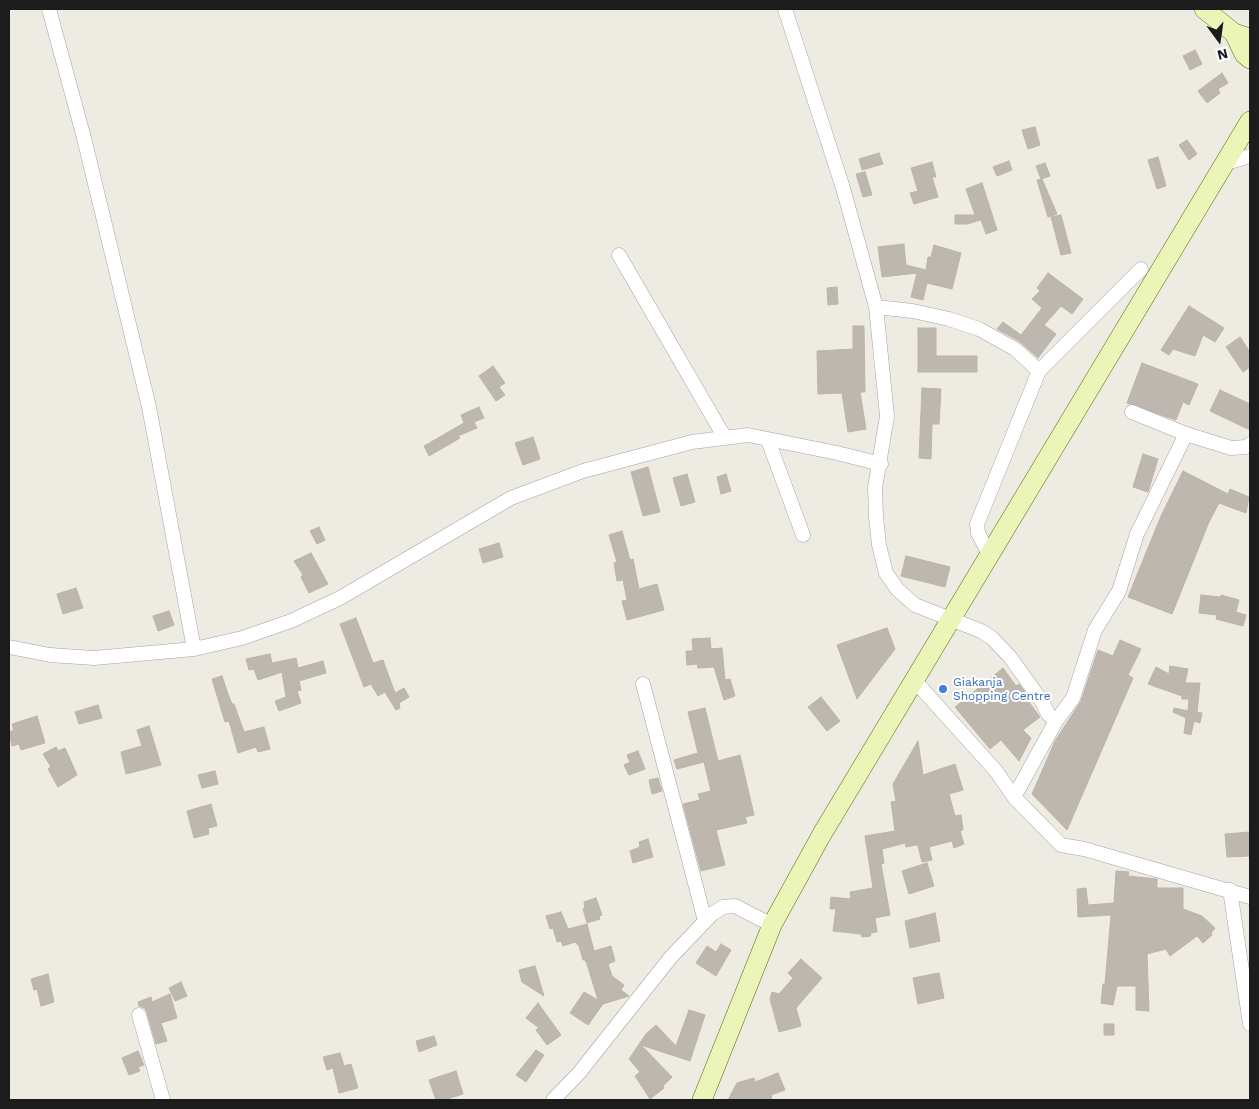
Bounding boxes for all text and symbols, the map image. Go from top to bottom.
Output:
north arrow [1194,15,1244,65]
text: N [1216,46,1230,64]
place label: Giakanja Shopping Centre [953,675,1051,703]
marker: Giakanja Shopping Centre [937,683,949,695]

